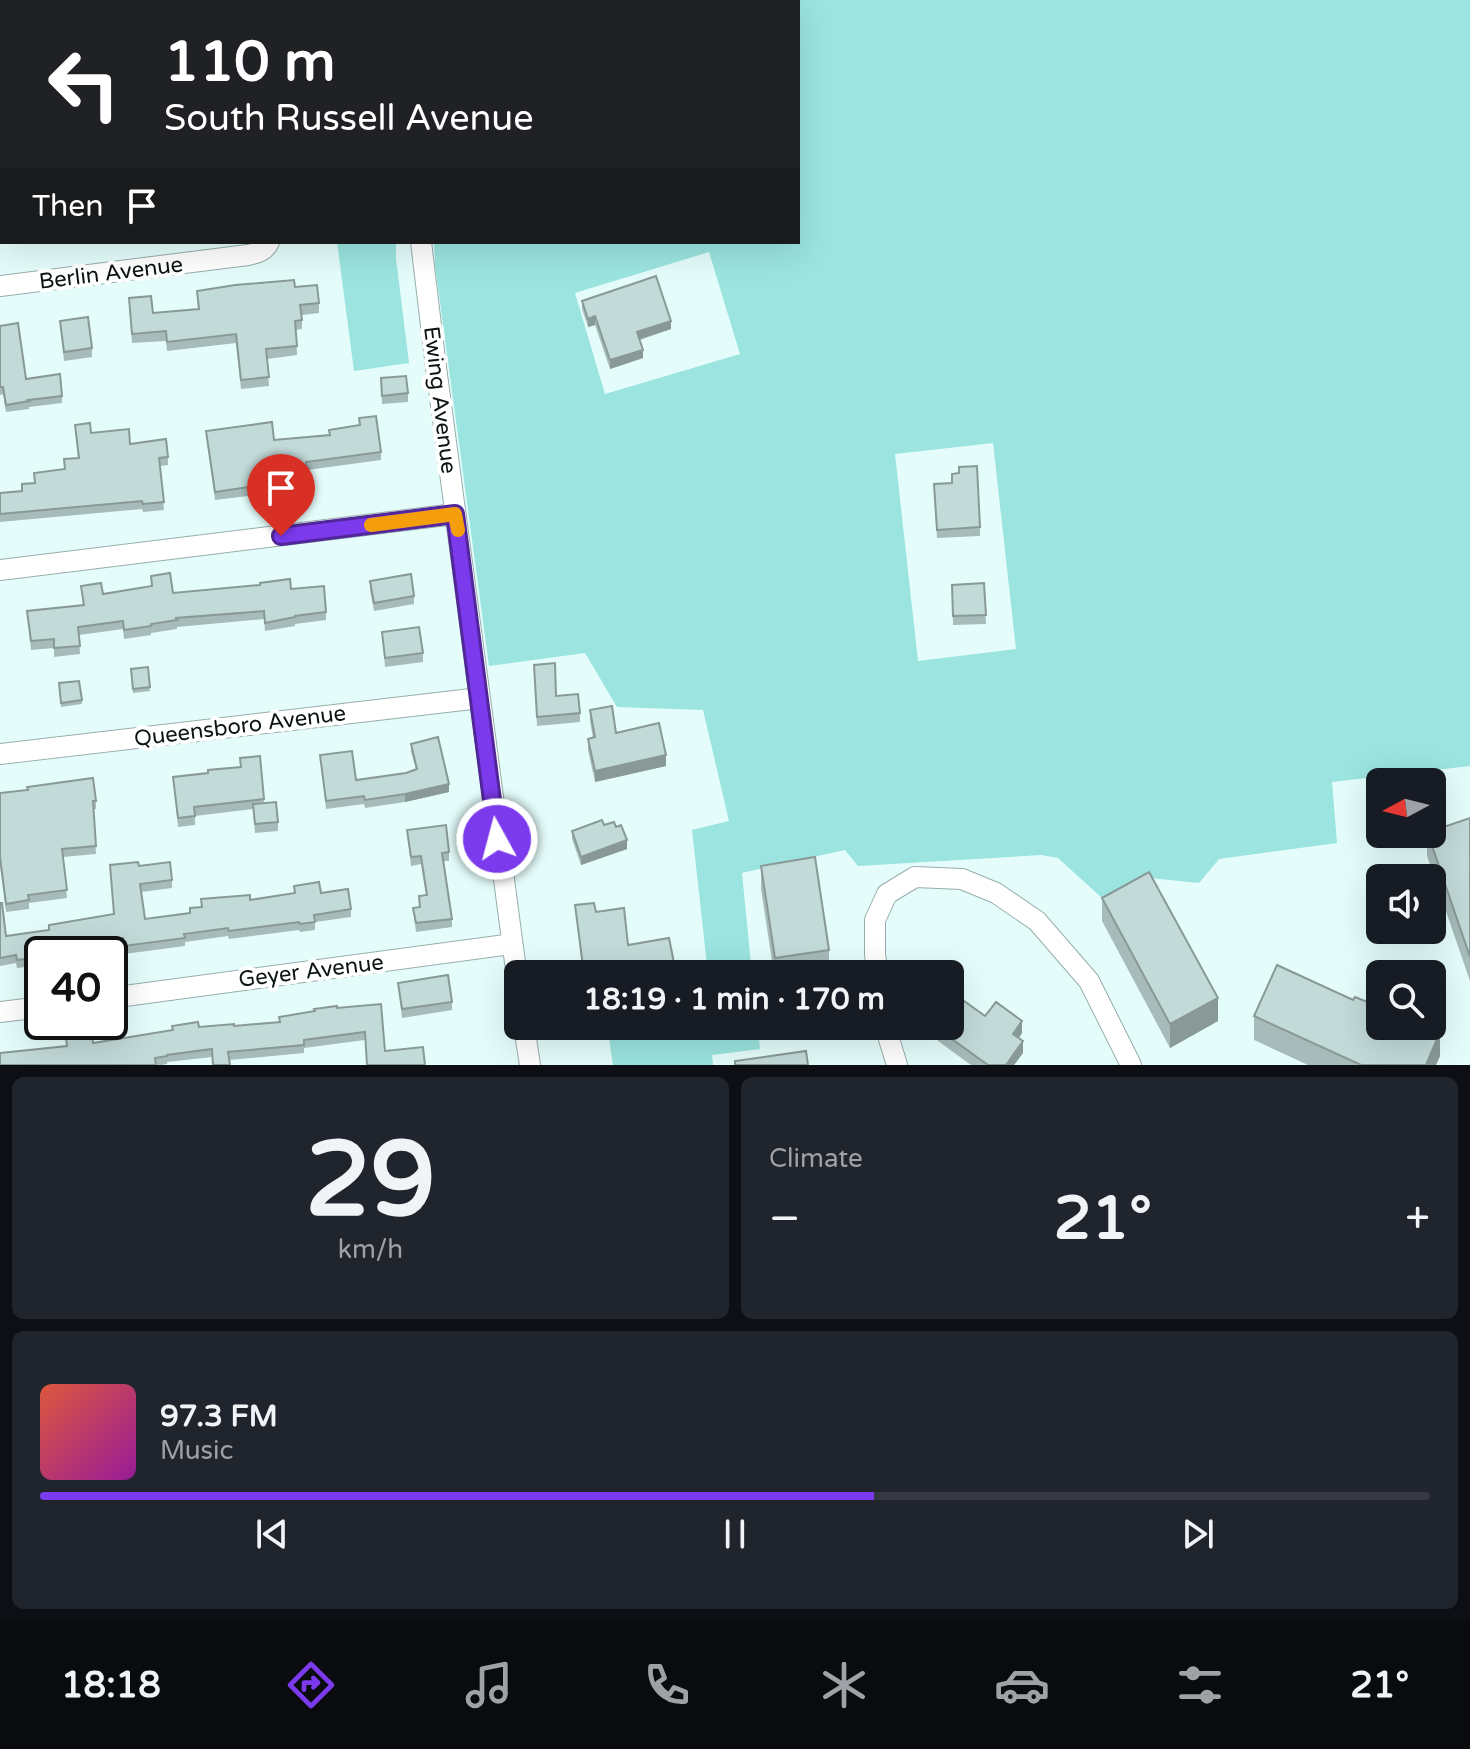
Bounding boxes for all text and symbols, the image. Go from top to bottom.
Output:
text: 110 m [164,29,335,96]
icon: left [32,32,136,136]
text: South Russell Avenue [164,97,534,140]
icon: arrive [120,184,164,228]
text: Then [32,188,104,225]
street label: Berlin Avenue [38,251,184,295]
street label: Ewing Avenue [418,325,462,475]
pin [247,454,315,536]
icon: arrive [259,466,303,510]
street label: Queensboro Avenue [133,700,347,752]
north arrow [1366,768,1446,848]
map controls [1366,768,1446,1040]
position arrow [455,797,539,881]
button: sound [1366,864,1446,944]
speed limit sign: 40 [24,936,128,1040]
street label: Geyer Avenue [237,949,385,993]
button: search [1366,960,1446,1040]
text: 18:19 · 1 min · 170 m [583,981,885,1018]
text: 29 [305,1119,436,1244]
text: Climate [769,1143,863,1174]
text: 21° [1054,1183,1152,1255]
text: − [769,1193,800,1246]
text: + [1405,1193,1430,1246]
text: km/h [338,1234,403,1265]
text: 97.3 FM [160,1398,278,1435]
text: Music [160,1435,233,1466]
icon: previous [250,1512,294,1556]
icon: pause [713,1512,757,1556]
icon: next [1176,1512,1220,1556]
icon: directions [283,1657,339,1713]
icon: music [461,1657,517,1713]
icon: phone [639,1657,695,1713]
icon: climate [816,1657,872,1713]
icon: car [994,1657,1050,1713]
icon: filters [1172,1657,1228,1713]
text: 18:18 [61,1664,161,1707]
text: 21° [1350,1664,1409,1707]

